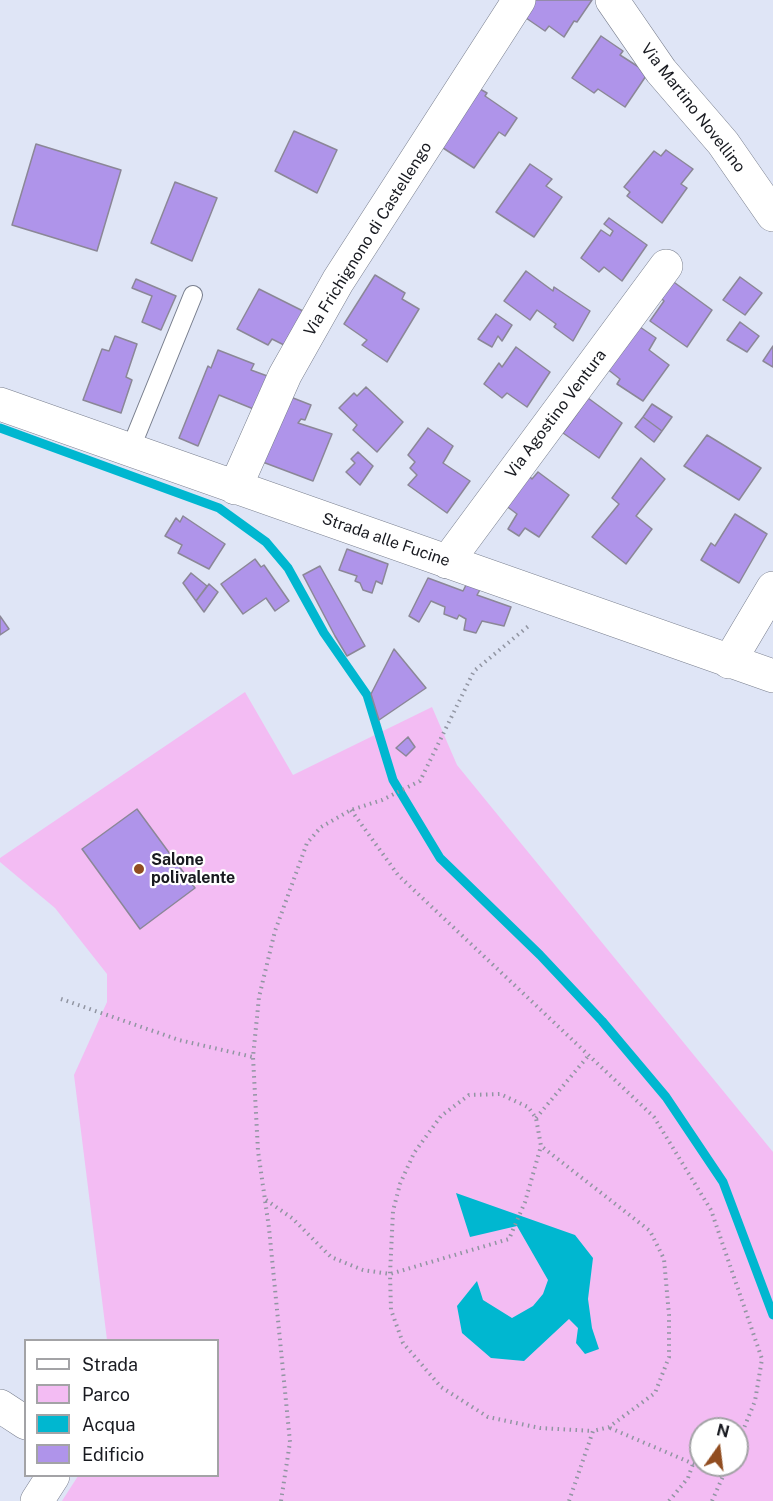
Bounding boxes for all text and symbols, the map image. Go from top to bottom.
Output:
street label: Via Martino Novellino [637,40,749,176]
street label: Via Frichignono di Castellengo [300,138,436,340]
street label: Via Agostino Ventura [501,346,611,482]
street label: Strada alle Fucine [319,509,453,571]
place label: Salone polivalente [151,850,235,888]
marker: Salone polivalente [132,862,146,876]
legend [24,1339,219,1477]
text: Strada [82,1354,138,1375]
text: Parco [82,1384,130,1405]
text: Acqua [82,1414,135,1435]
north arrow [689,1417,749,1477]
text: N [715,1420,731,1442]
text: Edificio [82,1444,144,1465]

